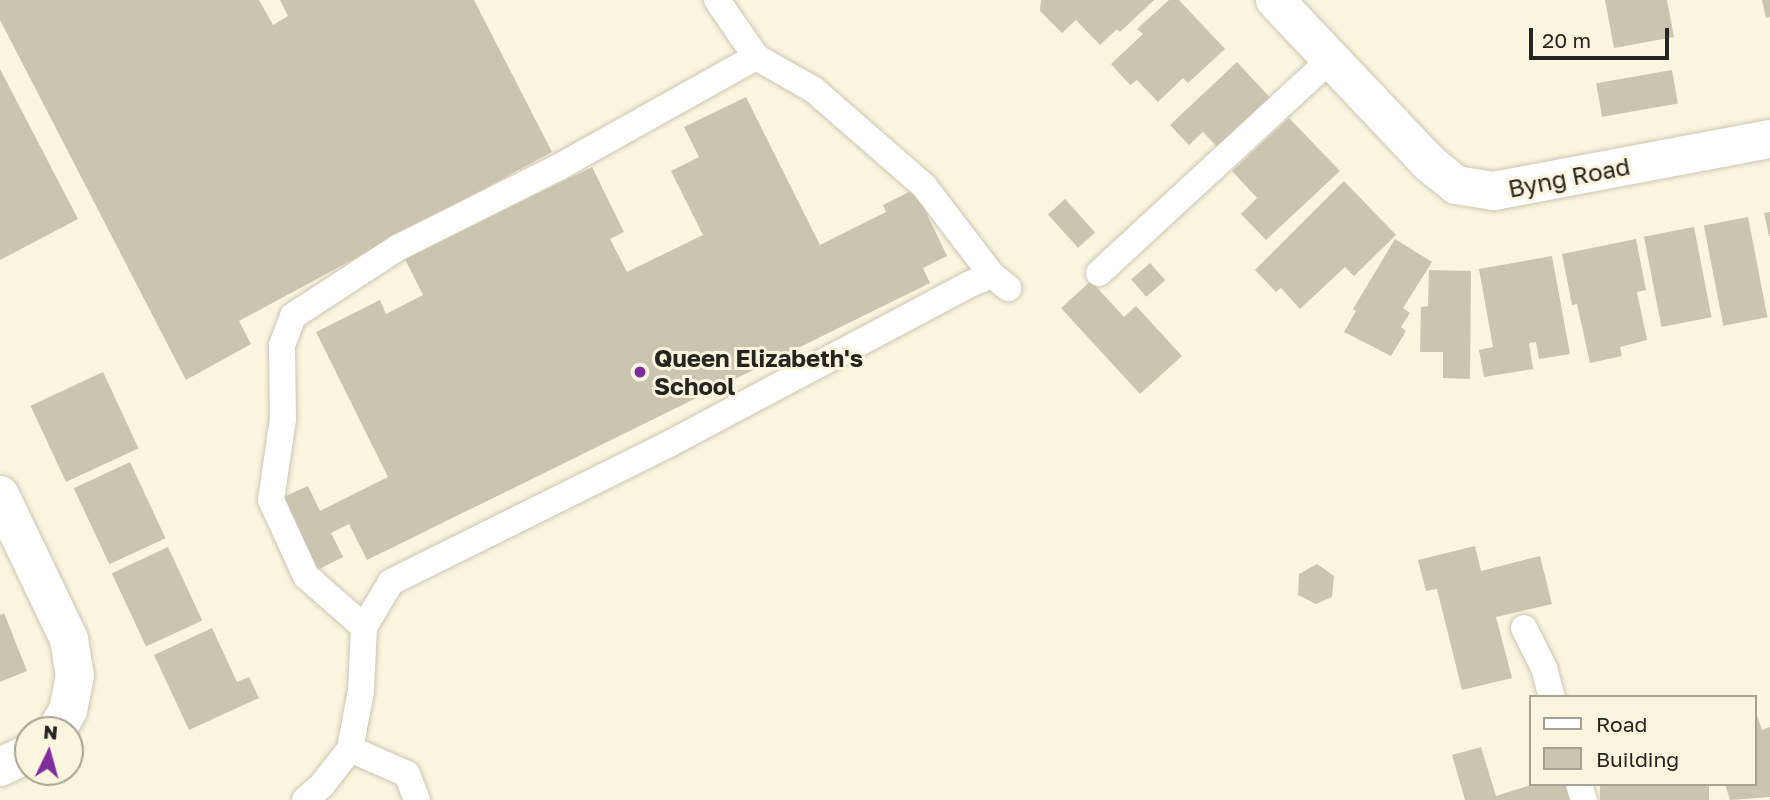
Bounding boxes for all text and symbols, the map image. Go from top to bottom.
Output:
scale bar [1532,14,1672,58]
text: 20 m [1542,27,1591,53]
street label: Byng Road [1506,151,1632,203]
place label: Queen Elizabeth's School [654,344,863,400]
marker: Queen Elizabeth's School [632,364,648,380]
legend [1528,695,1756,786]
text: Road [1596,711,1647,737]
north arrow [14,716,84,786]
text: N [42,719,59,744]
text: Building [1596,746,1679,772]

